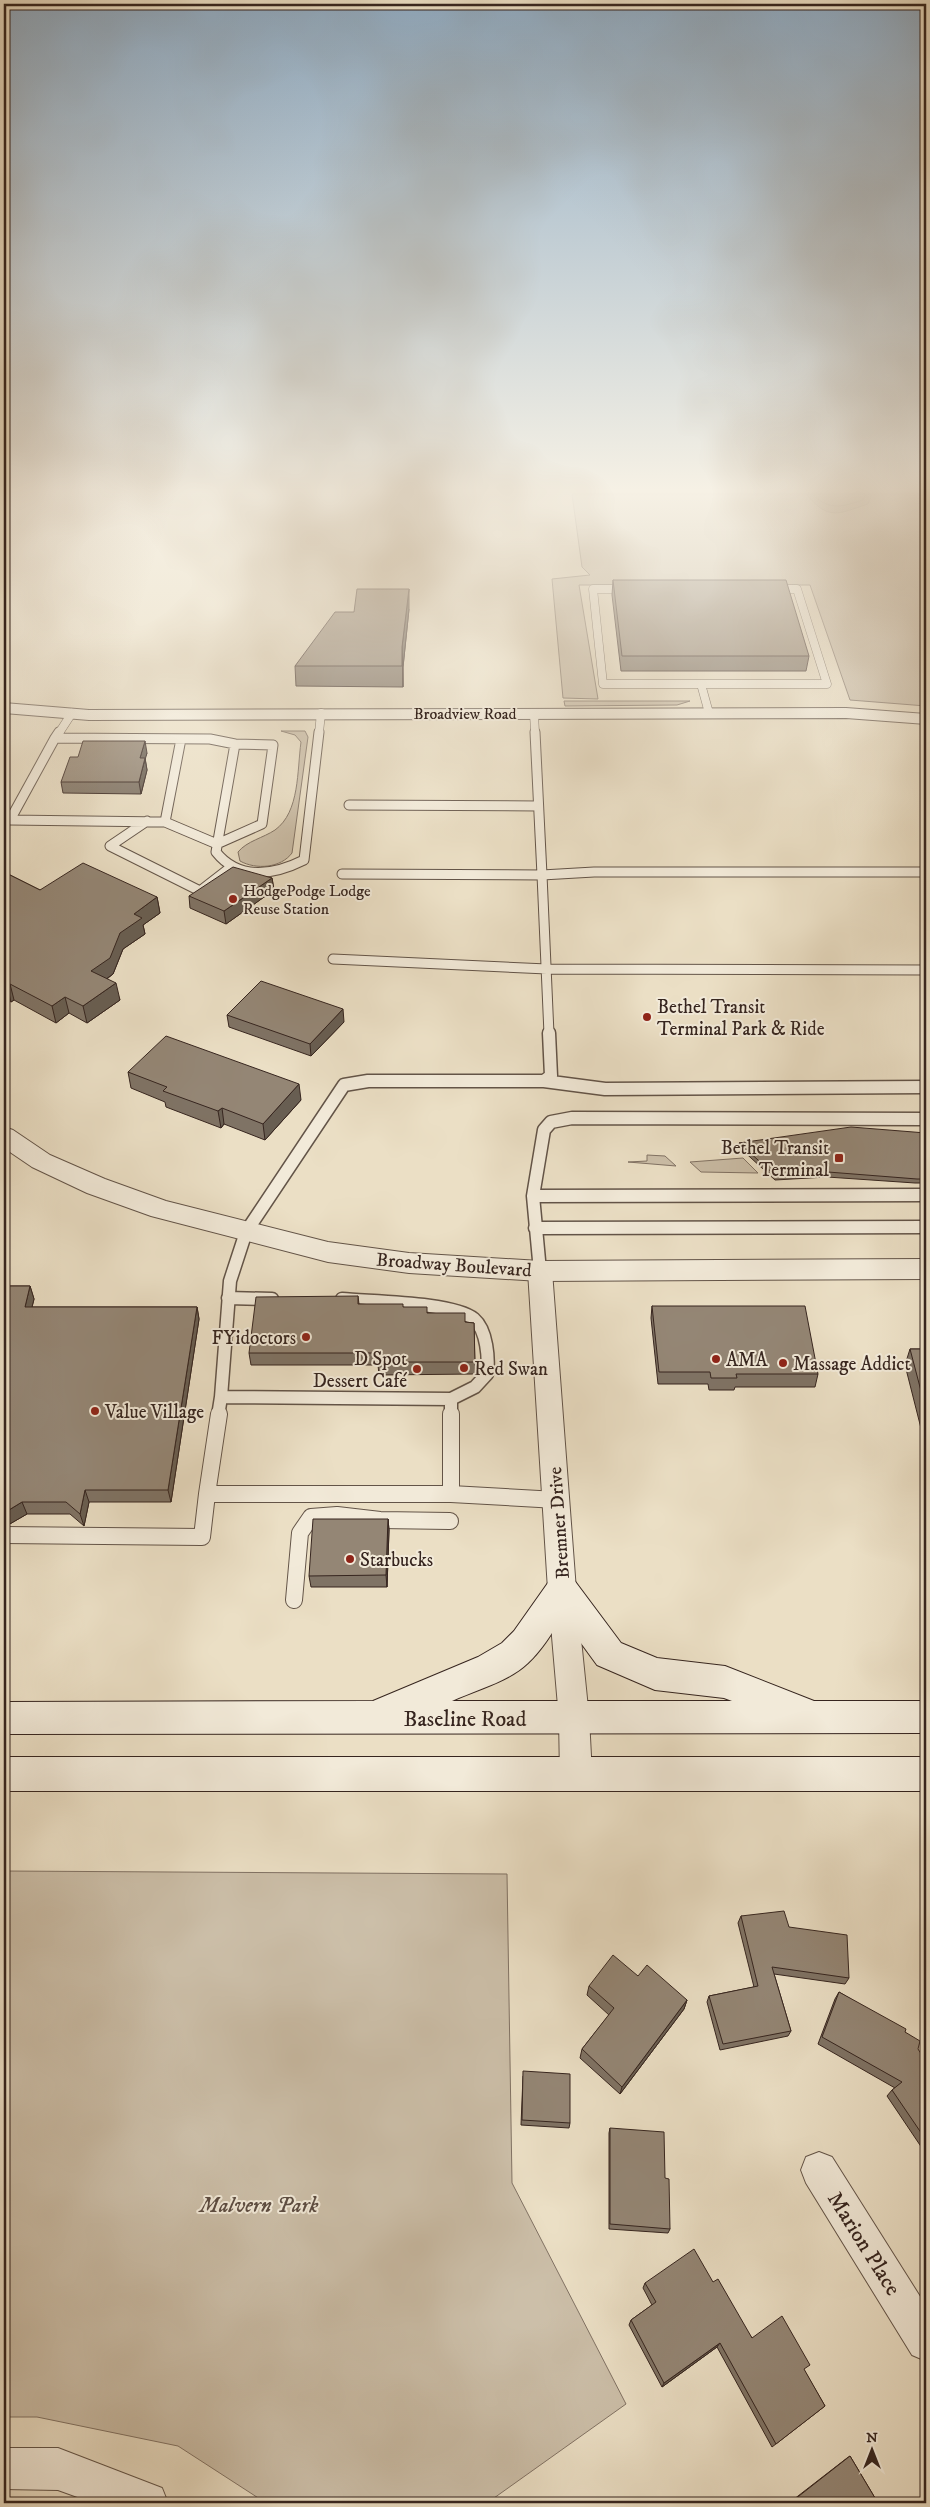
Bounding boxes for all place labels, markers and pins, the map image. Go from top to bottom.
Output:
place label: HodgePodge Lodge Reuse Station [243,881,371,919]
marker: HodgePodge Lodge Reuse Station [227,893,239,905]
place label: Bethel Transit Terminal Park & Ride [657,996,825,1041]
marker: Bethel Transit Terminal Park & Ride [641,1011,653,1023]
place label: Bethel Transit Terminal [721,1137,829,1182]
marker: Bethel Transit Terminal [833,1152,845,1164]
place label: FYidoctors [212,1327,296,1350]
marker: FYidoctors [300,1331,312,1343]
place label: D Spot Dessert Café [313,1348,407,1393]
place label: AMA [726,1349,768,1372]
marker: AMA [710,1353,722,1365]
place label: Massage Addict [793,1353,911,1376]
marker: Massage Addict [777,1357,789,1369]
place label: Red Swan [474,1358,548,1381]
marker: Red Swan [458,1362,470,1374]
marker: D Spot Dessert Café [411,1363,423,1375]
place label: Value Village [104,1401,204,1424]
marker: Value Village [89,1405,101,1417]
place label: Starbucks [360,1549,433,1572]
marker: Starbucks [344,1553,356,1565]

